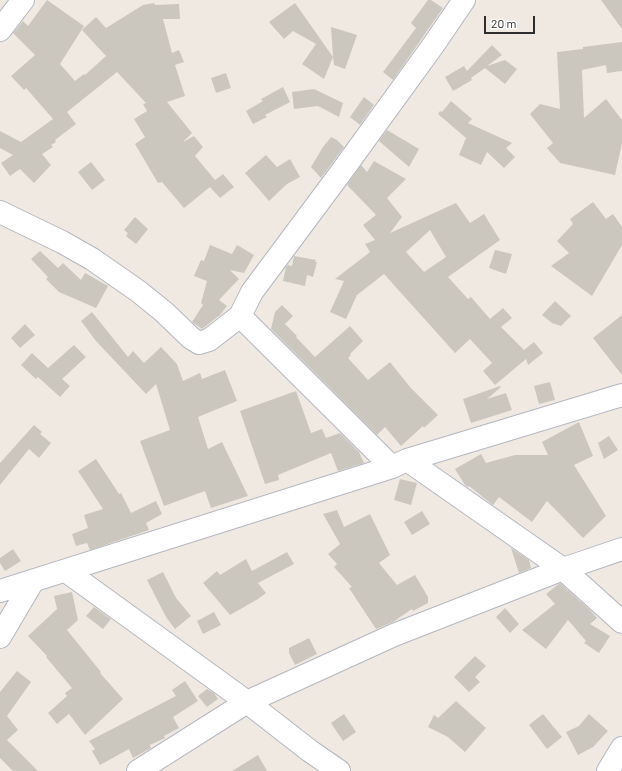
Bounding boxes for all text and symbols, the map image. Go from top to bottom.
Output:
scale bar [486,8,537,34]
text: 20 m [491,16,517,30]

